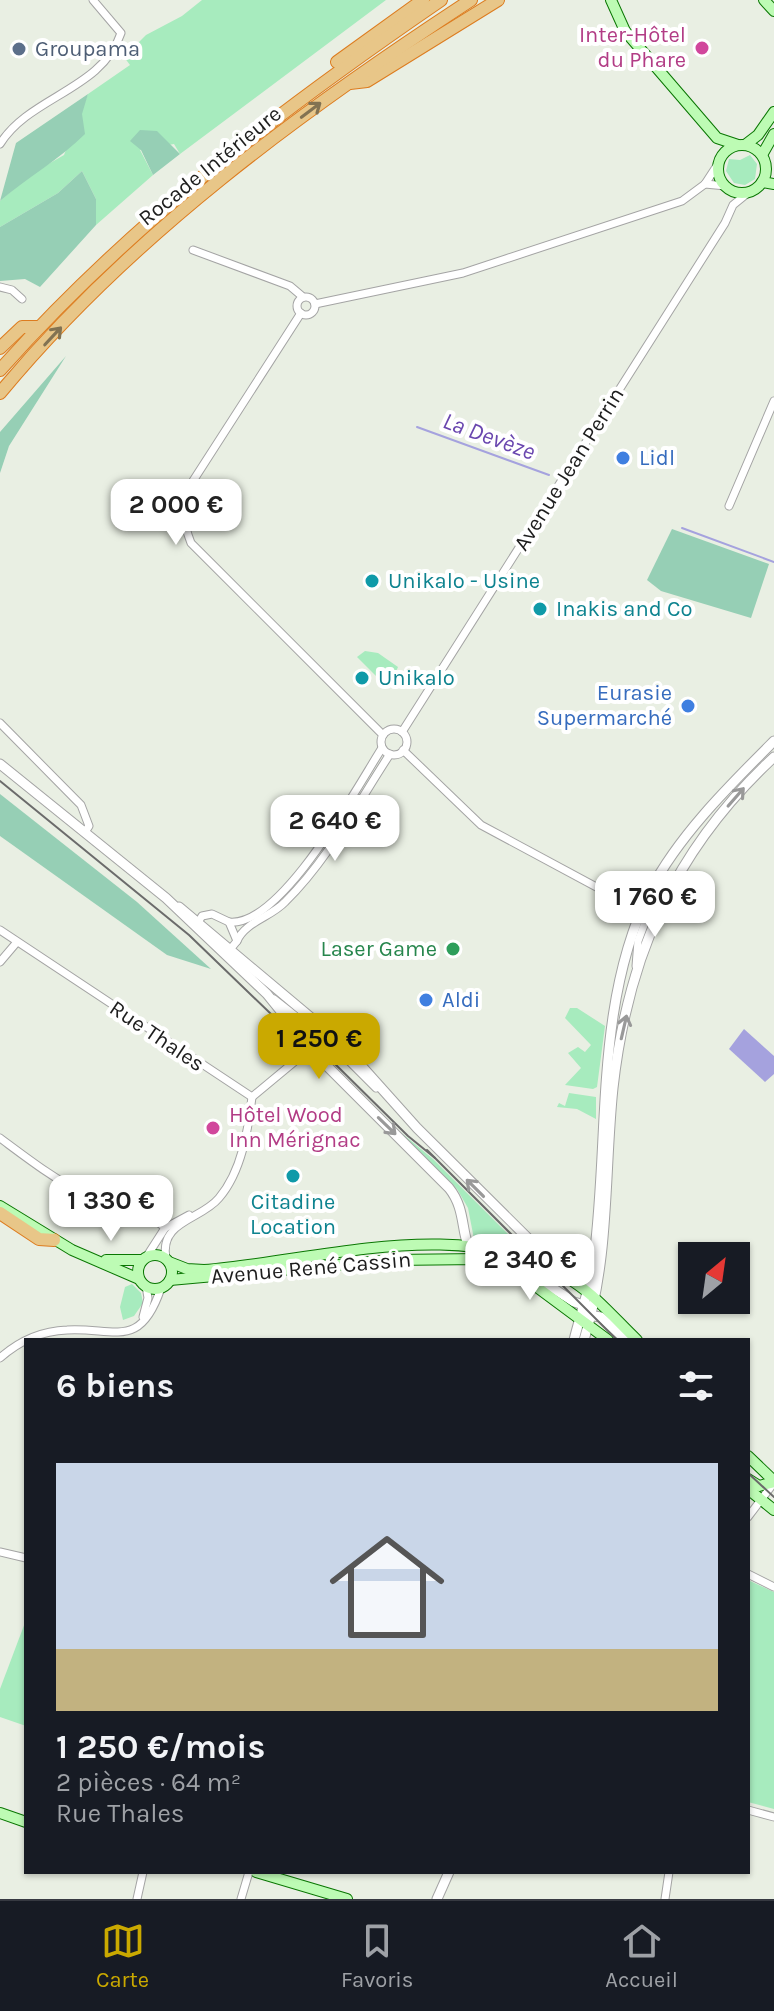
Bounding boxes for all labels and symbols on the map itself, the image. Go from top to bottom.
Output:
place label: Inter-Hôtel du Phare [579,22,686,73]
place label: Groupama [35,36,140,62]
marker: Inter-Hôtel du Phare [693,39,711,57]
marker: Groupama [10,40,28,58]
street label: Rocade Intérieure [133,101,287,231]
one-way arrow [300,101,322,118]
one-way arrow [43,326,62,346]
street label: Avenue Jean Perrin [508,383,630,555]
water label: La Devèze [439,406,539,466]
place label: Lidl [639,445,675,471]
marker: Lidl [614,449,632,467]
pin: 2 000 € [102,479,250,547]
place label: Unikalo - Usine [388,568,540,594]
marker: Unikalo - Usine [363,572,381,590]
place label: Inakis and Co [556,596,692,622]
marker: Inakis and Co [531,600,549,618]
place label: Unikalo [378,665,455,691]
marker: Unikalo [353,669,371,687]
place label: Eurasie Supermarché [537,680,672,731]
marker: Eurasie Supermarché [679,697,697,715]
one-way arrow [727,787,745,807]
pin: 2 640 € [261,795,409,863]
pin: 1 760 € [581,871,729,939]
place label: Laser Game [320,936,437,962]
marker: Laser Game [444,940,462,958]
place label: Aldi [442,987,480,1013]
marker: Aldi [417,991,435,1009]
street label: Rue Thales [105,995,209,1077]
pin: 1 250 € [245,1013,393,1081]
one-way arrow [617,1015,632,1040]
place label: Hôtel Wood Inn Mérignac [229,1102,361,1153]
one-way arrow [377,1116,397,1135]
marker: Hôtel Wood Inn Mérignac [204,1119,222,1137]
marker: Citadine Location [284,1167,302,1185]
pin: 1 330 € [37,1175,185,1243]
one-way arrow [465,1178,485,1197]
place label: Citadine Location [250,1189,336,1240]
pin: 2 340 € [456,1234,604,1302]
north arrow [678,1242,750,1314]
street label: Avenue René Cassin [210,1246,412,1290]

